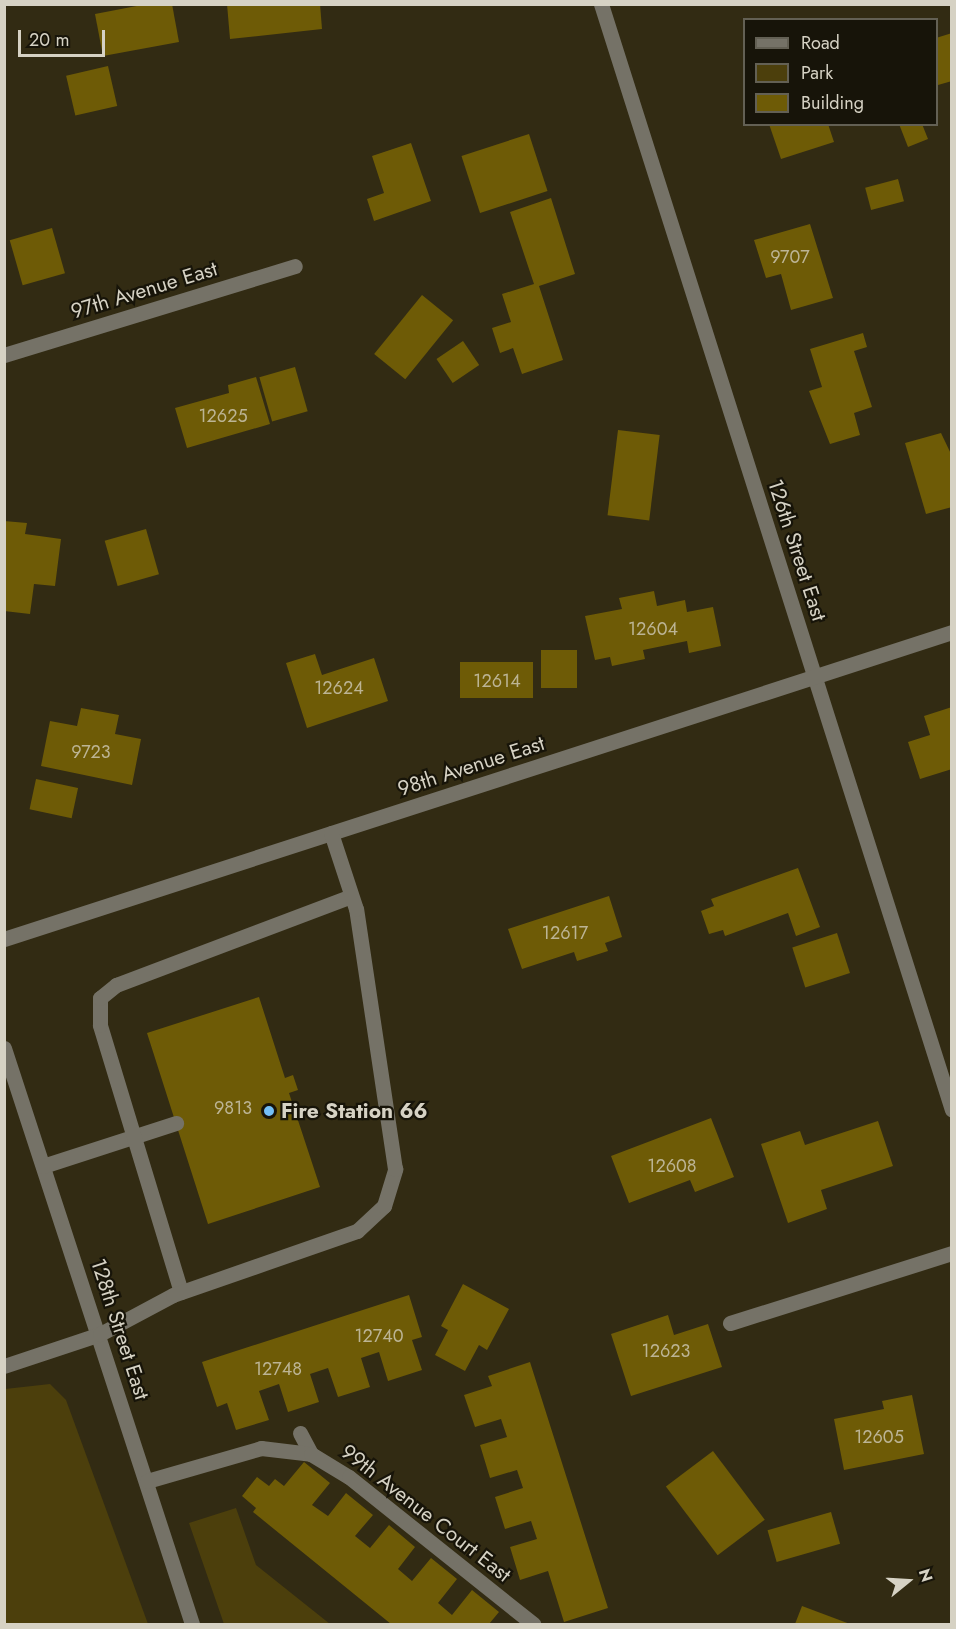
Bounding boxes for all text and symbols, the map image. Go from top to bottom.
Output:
scale bar [21,18,108,56]
legend [743,18,938,126]
text: 20 m [29,27,69,53]
text: Road [801,30,840,56]
text: Park [801,60,833,86]
text: Building [801,90,864,116]
house number: 9707 [770,246,810,268]
street label: 97th Avenue East [68,256,220,324]
house number: 12625 [198,405,248,427]
street label: 126th Street East [762,476,832,624]
house number: 12604 [628,618,678,640]
house number: 12614 [473,670,521,692]
house number: 12624 [314,677,364,699]
street label: 98th Avenue East [394,730,548,802]
house number: 9723 [71,741,111,763]
house number: 12617 [542,922,588,944]
house number: 9813 [214,1097,252,1119]
place label: Fire Station 66 [281,1098,428,1124]
marker: Fire Station 66 [262,1104,276,1118]
house number: 12608 [647,1155,697,1177]
street label: 128th Street East [85,1255,155,1403]
house number: 12740 [354,1325,404,1347]
house number: 12623 [642,1340,690,1362]
house number: 12748 [254,1358,302,1380]
house number: 12605 [854,1426,904,1448]
street label: 99th Avenue Court East [336,1439,516,1587]
north arrow [878,1551,938,1611]
text: N [913,1566,938,1585]

